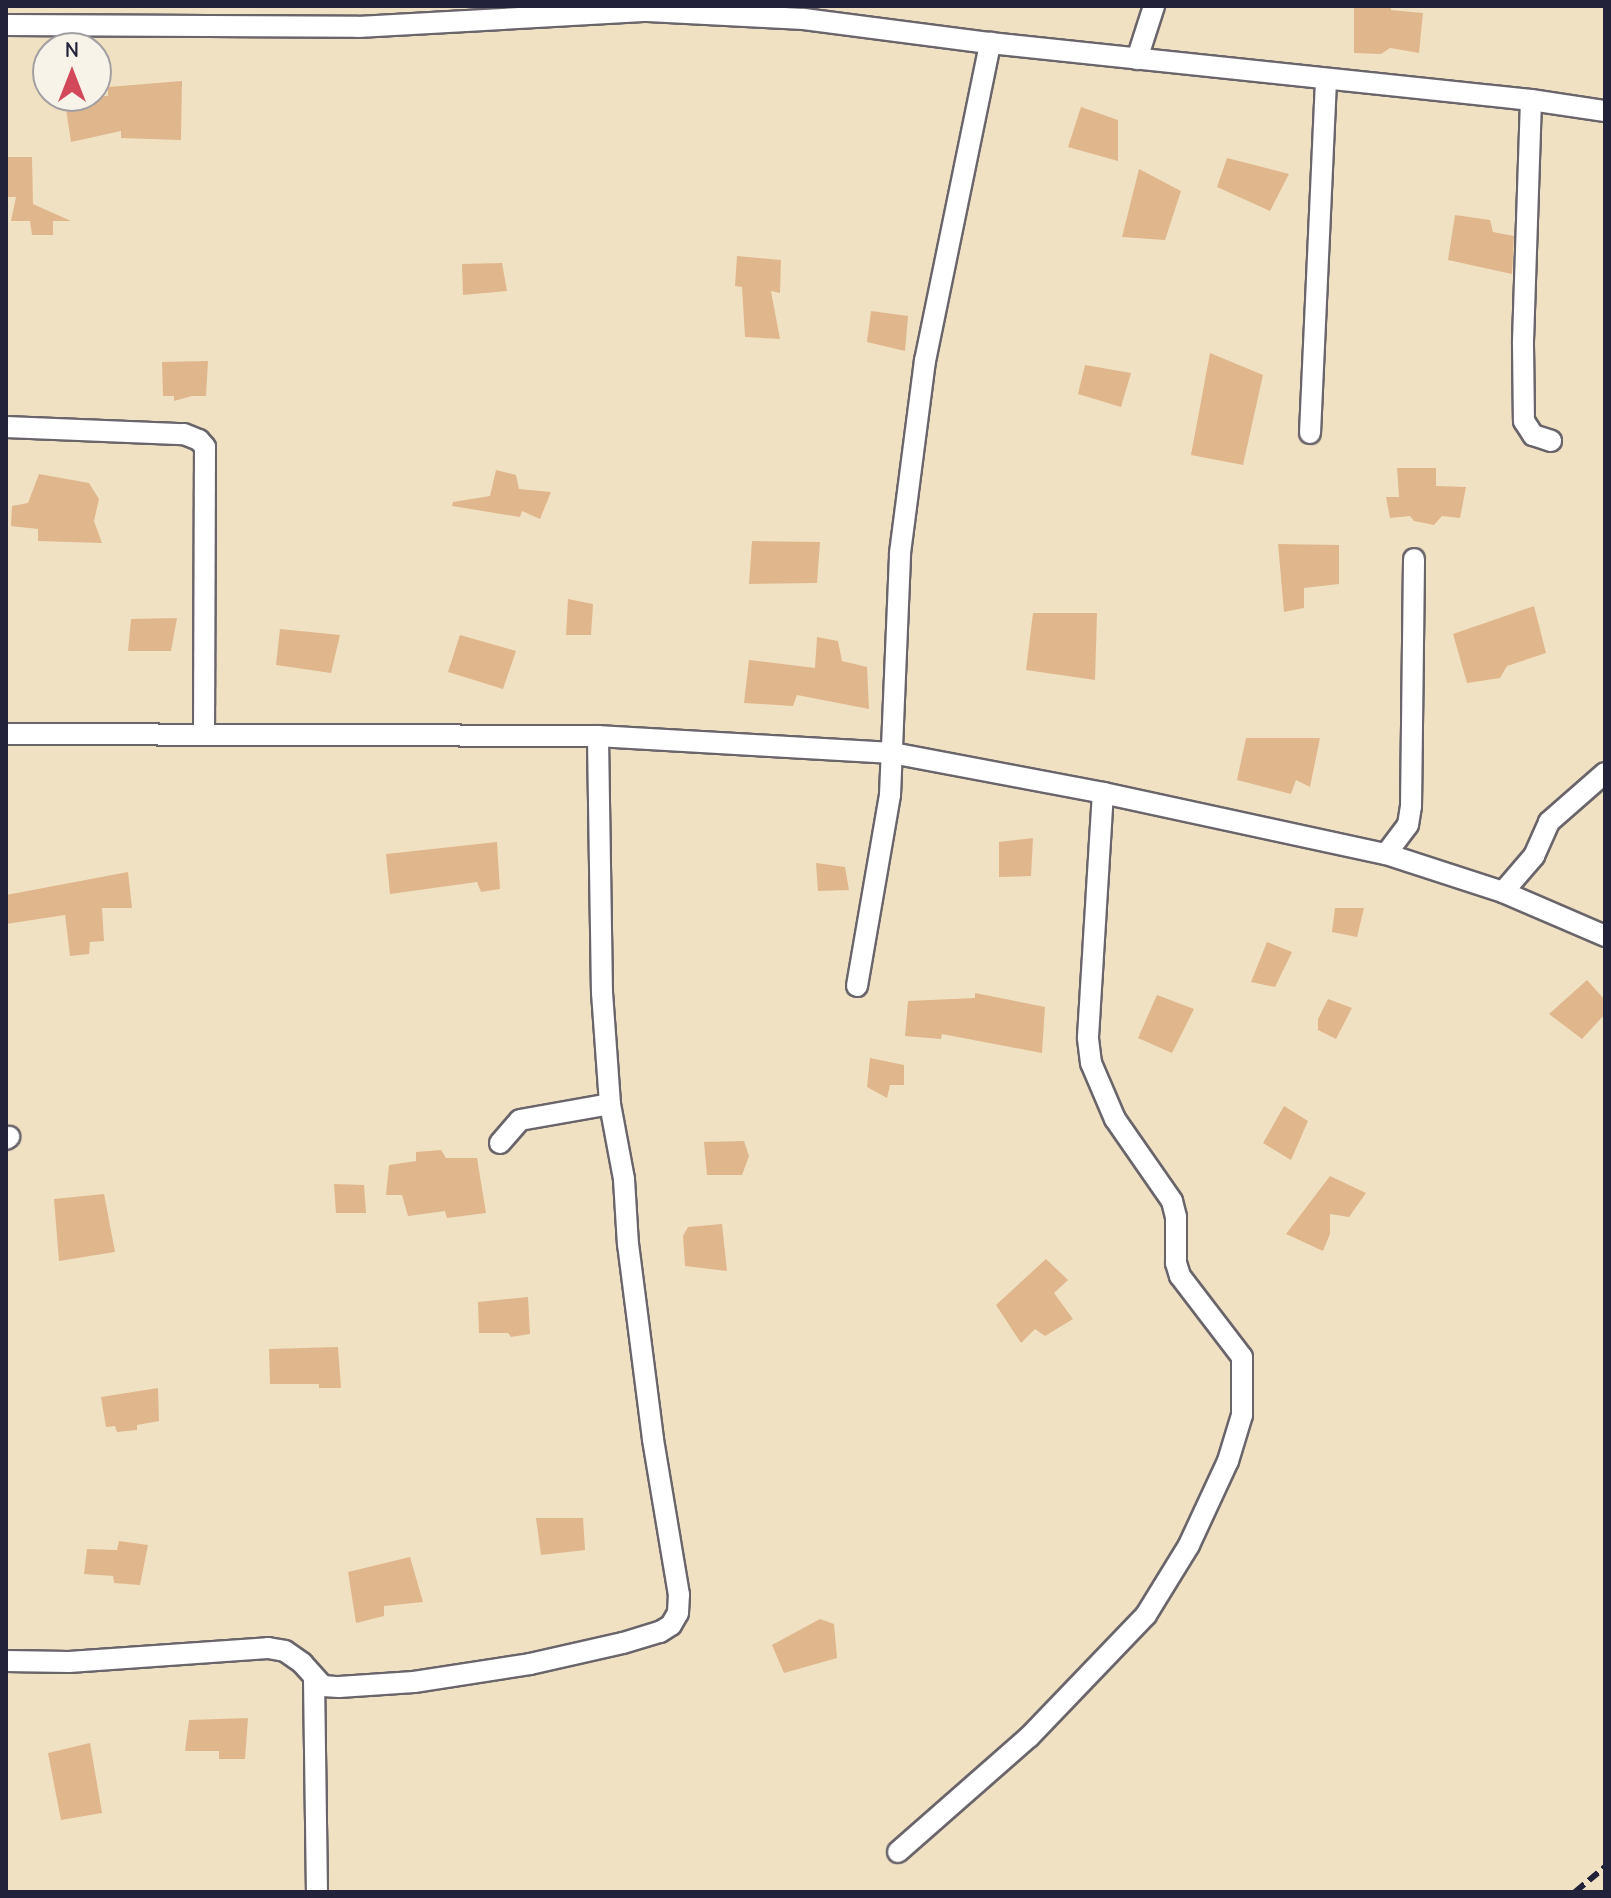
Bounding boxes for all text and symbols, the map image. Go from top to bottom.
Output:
north arrow [32,32,112,112]
text: N [65,37,79,63]

